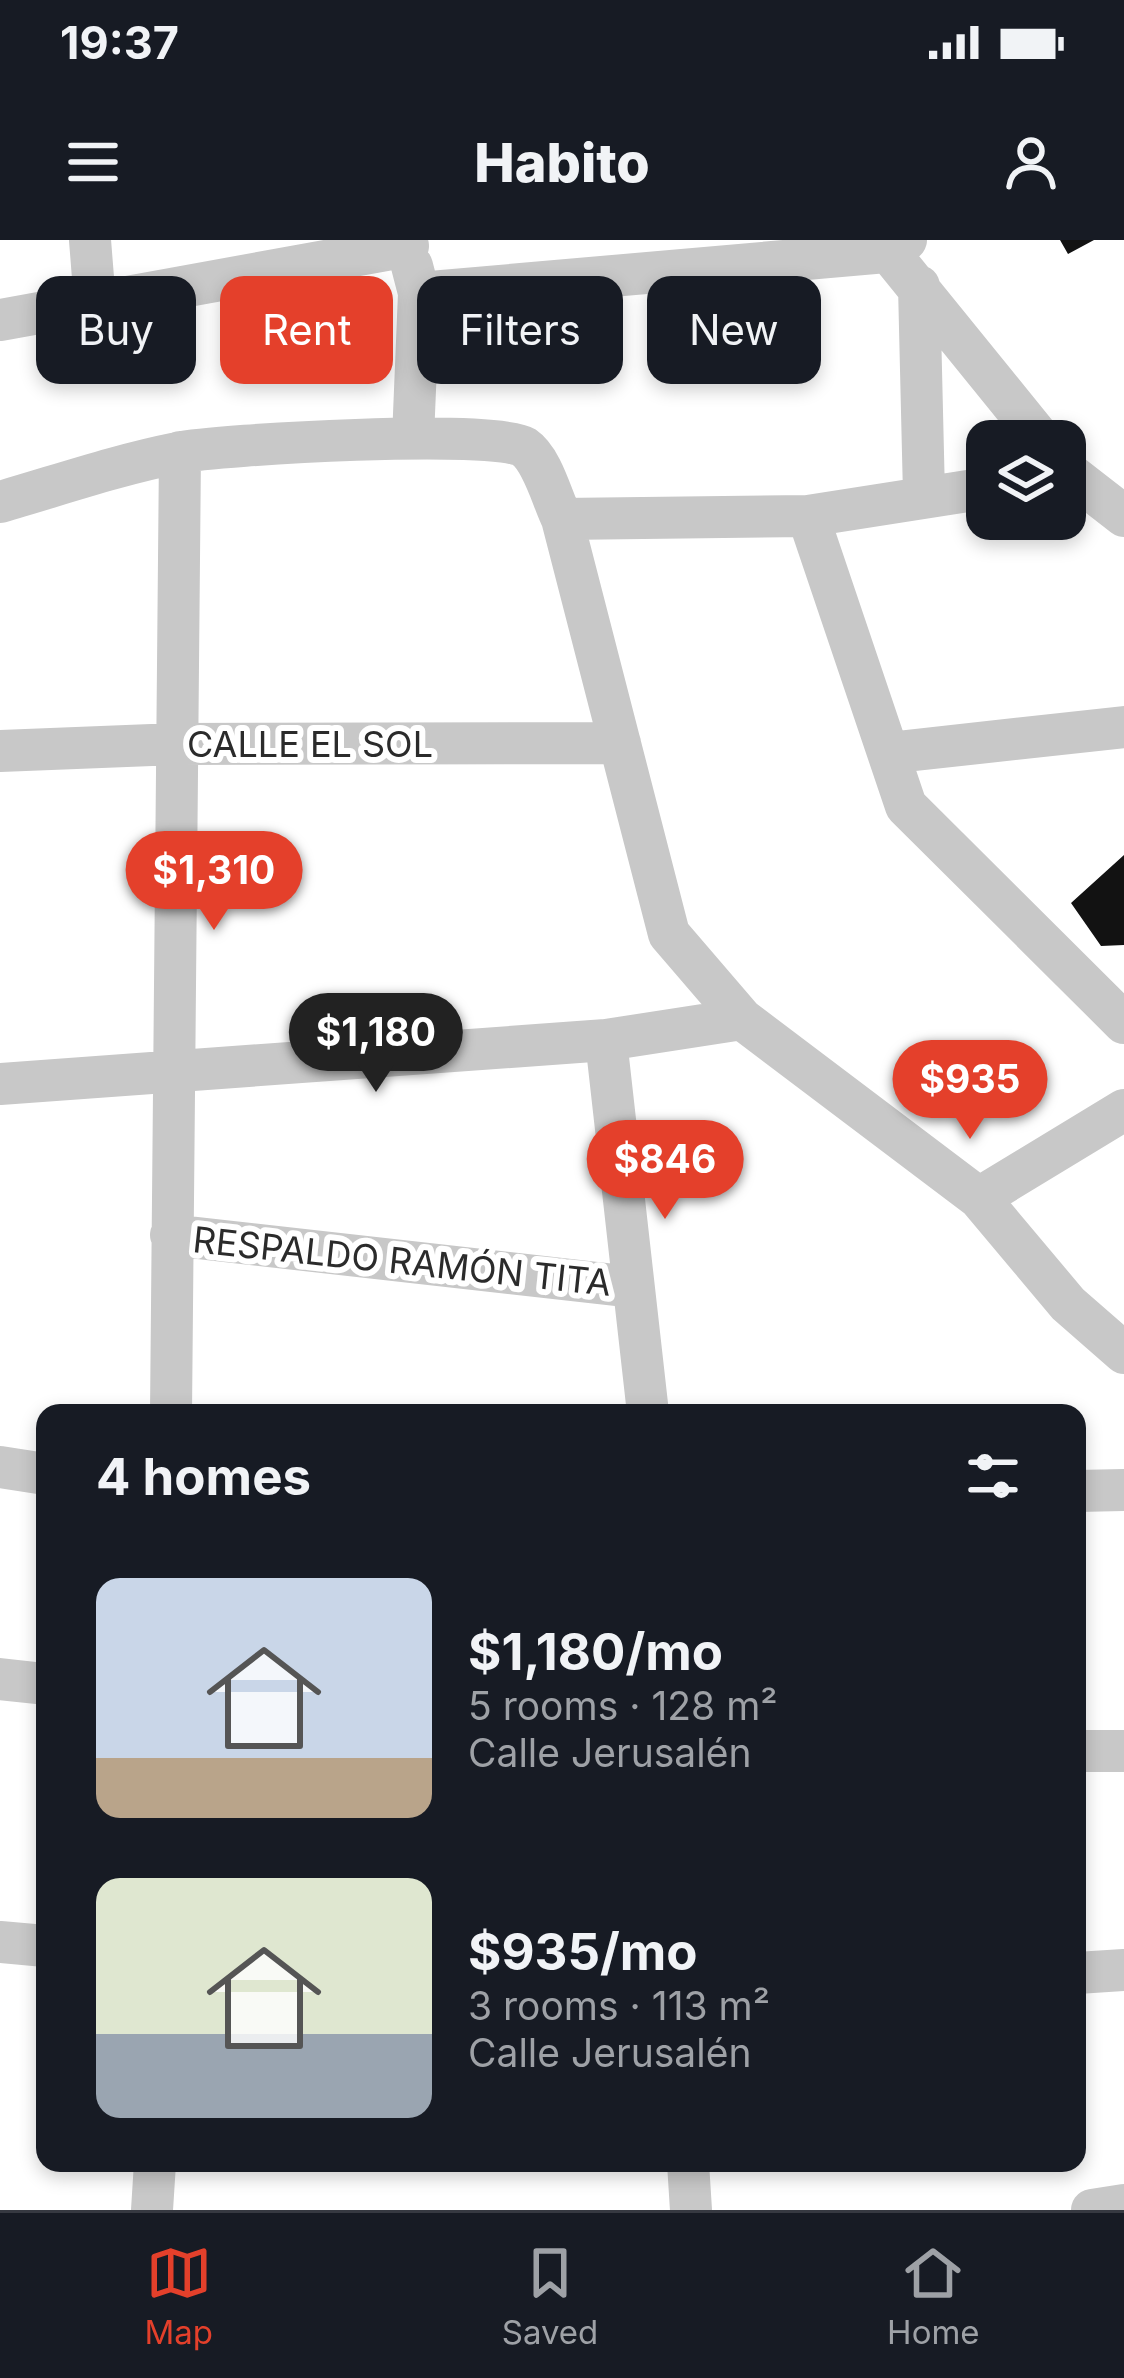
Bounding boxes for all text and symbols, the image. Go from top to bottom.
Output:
text: 19:37 [60,15,179,70]
icon: menu [60,129,126,195]
icon: person [998,129,1064,195]
text: Habito [474,130,650,195]
chip: Buy [36,276,196,384]
chip: Rent [220,276,393,384]
chip: Filters [417,276,623,384]
chip: New [647,276,821,384]
map controls [966,420,1086,540]
button: layers [966,420,1086,540]
street label: CALLE EL SOL [187,722,433,766]
pin: $1,310 [116,831,312,933]
text: $1,310 [153,846,275,893]
pin: $1,180 [278,993,474,1095]
text: $1,180 [316,1008,436,1055]
pin: $935 [899,1040,1041,1142]
text: $935 [920,1055,1020,1102]
pin: $846 [594,1120,736,1222]
text: $846 [614,1135,716,1182]
street label: RESPALDO RAMÓN TITA [191,1217,613,1305]
icon: filters [960,1443,1026,1509]
text: 4 homes [96,1446,311,1507]
text: $1,180/mo [468,1621,723,1682]
icon: home [192,1626,336,1770]
text: 5 rooms · 128 m² [468,1682,778,1729]
text: Calle Jerusalén [468,1729,751,1776]
text: $935/mo [468,1921,698,1982]
icon: home [192,1926,336,2070]
text: 3 rooms · 113 m² [468,1982,770,2029]
text: Calle Jerusalén [468,2029,751,2076]
tab: Map [144,2240,213,2352]
tab: Saved [502,2240,598,2352]
tab: Home [887,2240,980,2352]

